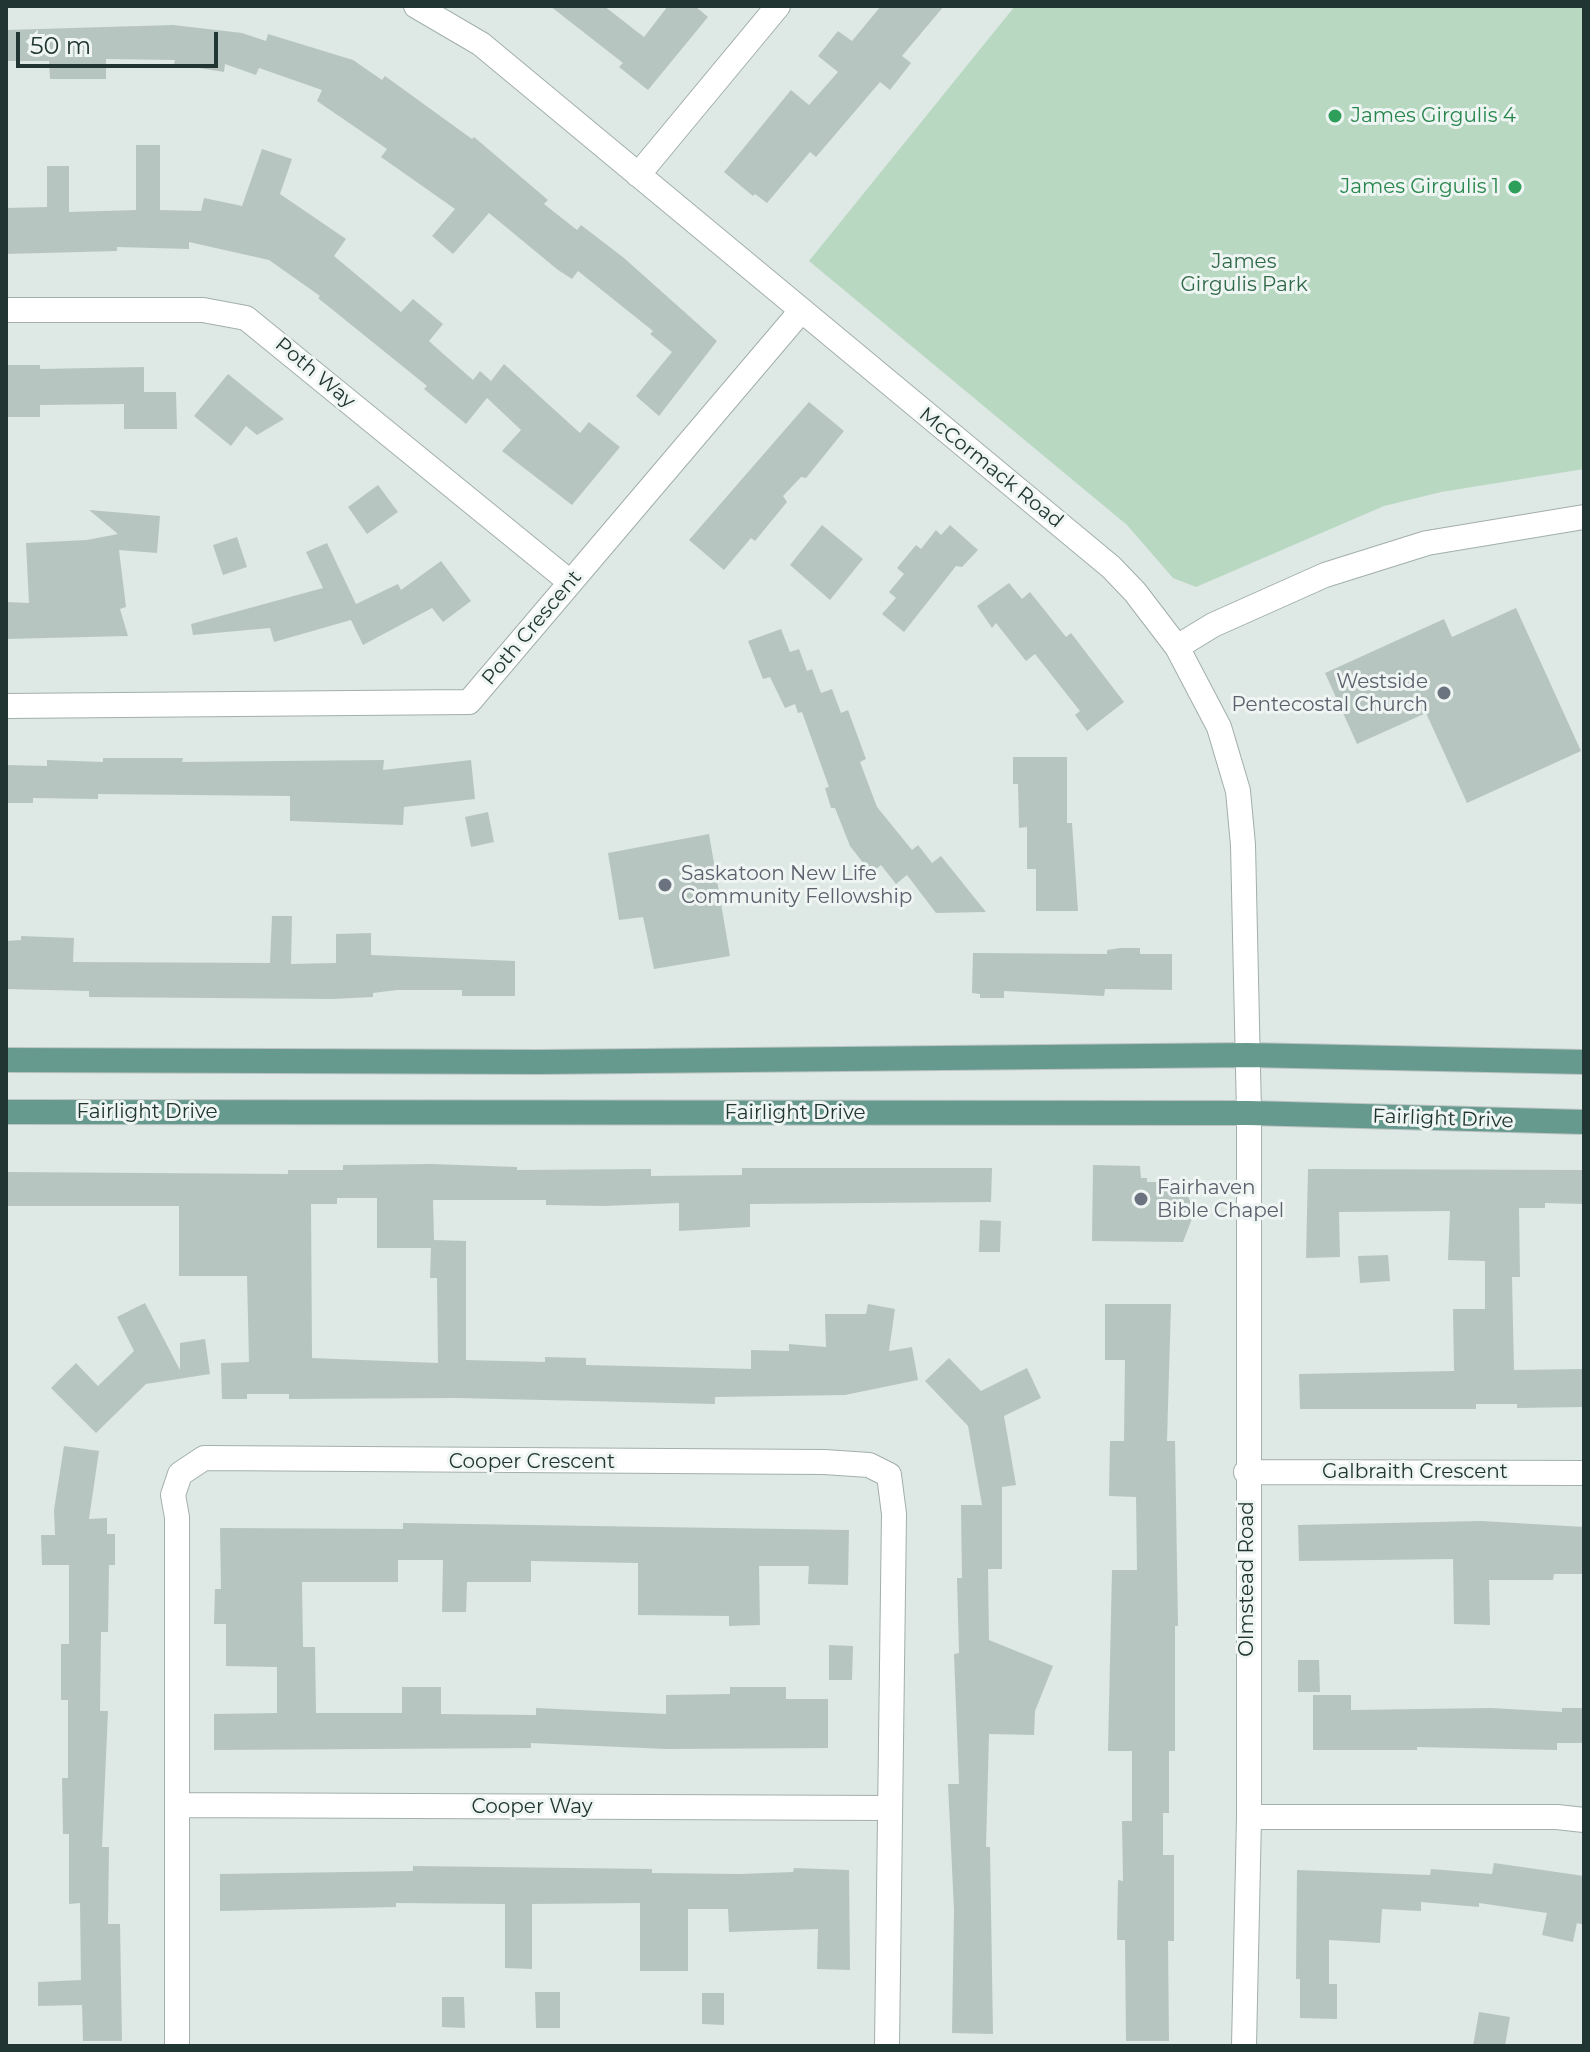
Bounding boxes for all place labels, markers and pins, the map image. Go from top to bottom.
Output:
place label: James Girgulis 4 [1351,104,1516,128]
marker: James Girgulis 4 [1326,107,1344,125]
place label: James Girgulis 1 [1340,175,1499,199]
marker: James Girgulis 1 [1506,178,1524,196]
place label: Westside Pentecostal Church [1231,670,1428,717]
marker: Westside Pentecostal Church [1435,684,1453,702]
place label: Saskatoon New Life Community Fellowship [681,862,912,909]
marker: Saskatoon New Life Community Fellowship [656,876,674,894]
place label: Fairhaven Bible Chapel [1157,1176,1284,1223]
marker: Fairhaven Bible Chapel [1132,1190,1150,1208]

